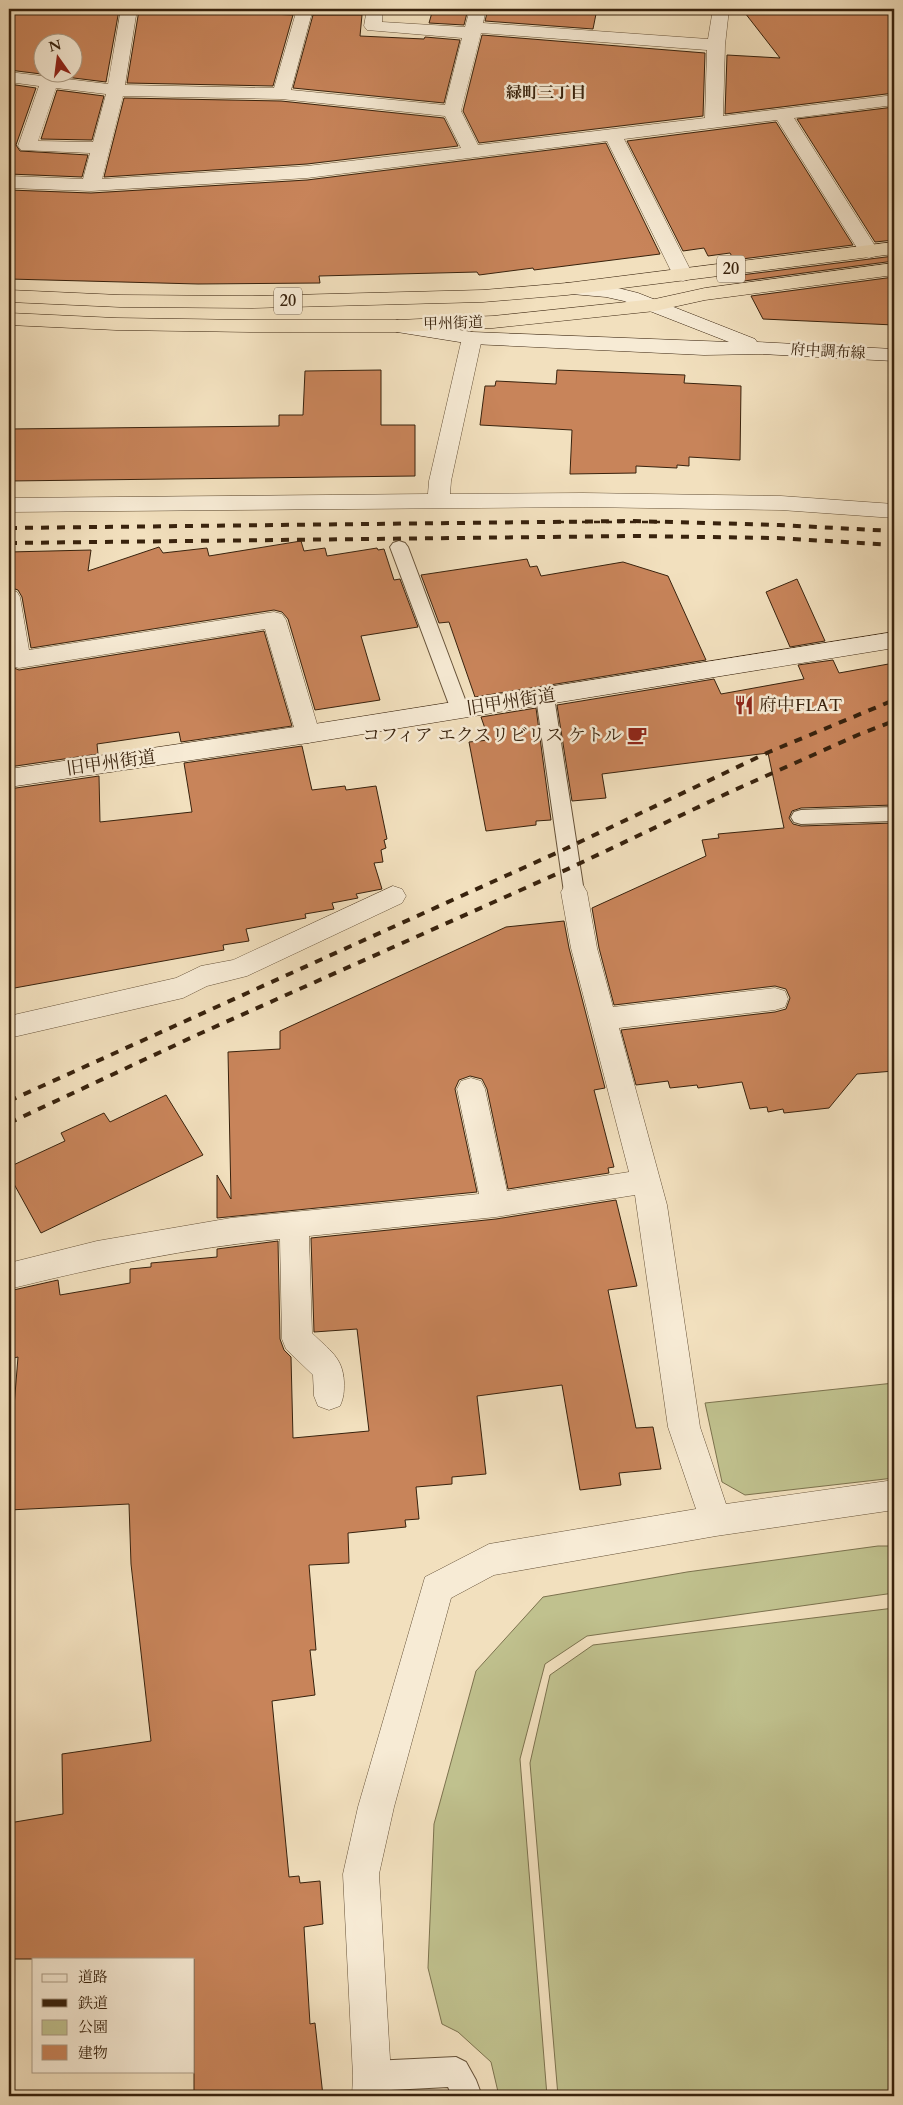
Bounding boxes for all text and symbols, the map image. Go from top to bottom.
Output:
north arrow [32,32,82,82]
text: N [47,35,63,57]
district label: 緑町三丁目 [506,82,586,104]
road number: 20 [717,255,745,282]
road number: 20 [274,288,302,314]
street label: 甲州街道 [423,312,483,334]
street label: 府中調布線 [790,339,866,363]
street label: 旧甲州街道 [465,683,557,721]
place label: 府中FLAT [759,693,842,718]
restaurant icon: 府中FLAT [733,694,755,716]
place label: コフィア エクスリビリス ケトル [362,723,622,748]
cafe icon: コフィア エクスリビリス ケトル [626,724,648,746]
street label: 旧甲州街道 [65,744,157,782]
legend [32,1958,195,2072]
text: 道路 [78,1967,108,1987]
text: 鉄道 [78,1993,108,2013]
text: 公園 [78,2017,108,2037]
text: 建物 [78,2043,108,2063]

